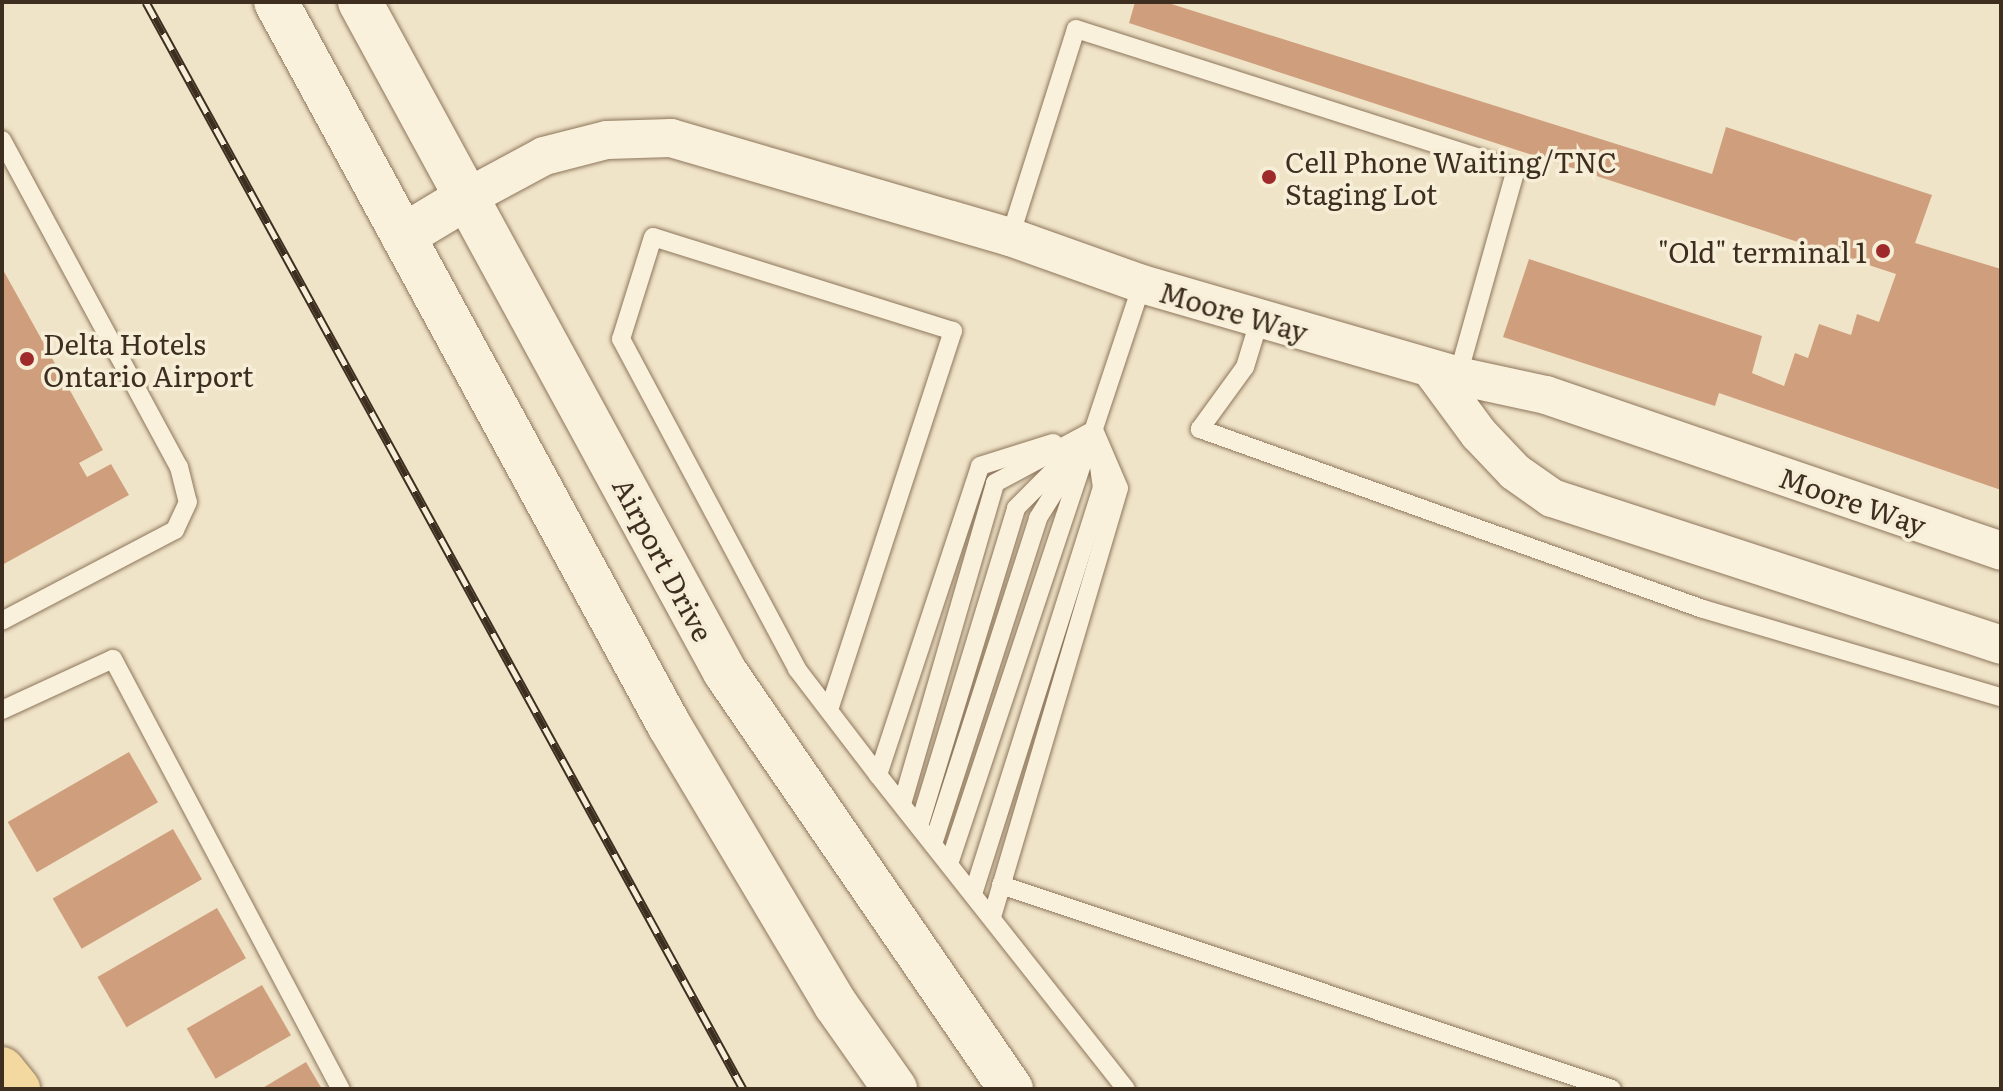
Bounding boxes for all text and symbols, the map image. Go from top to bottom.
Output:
place label: Cell Phone Waiting/TNC Staging Lot [1285,144,1617,210]
marker: Cell Phone Waiting/TNC Staging Lot [1260,168,1278,186]
place label: "Old" terminal 1 [1658,234,1867,268]
marker: "Old" terminal 1 [1874,242,1892,260]
street label: Moore Way [1156,274,1312,348]
place label: Delta Hotels Ontario Airport [43,326,254,392]
marker: Delta Hotels Ontario Airport [18,350,36,368]
street label: Moore Way [1775,459,1931,541]
street label: Airport Drive [607,472,721,646]

